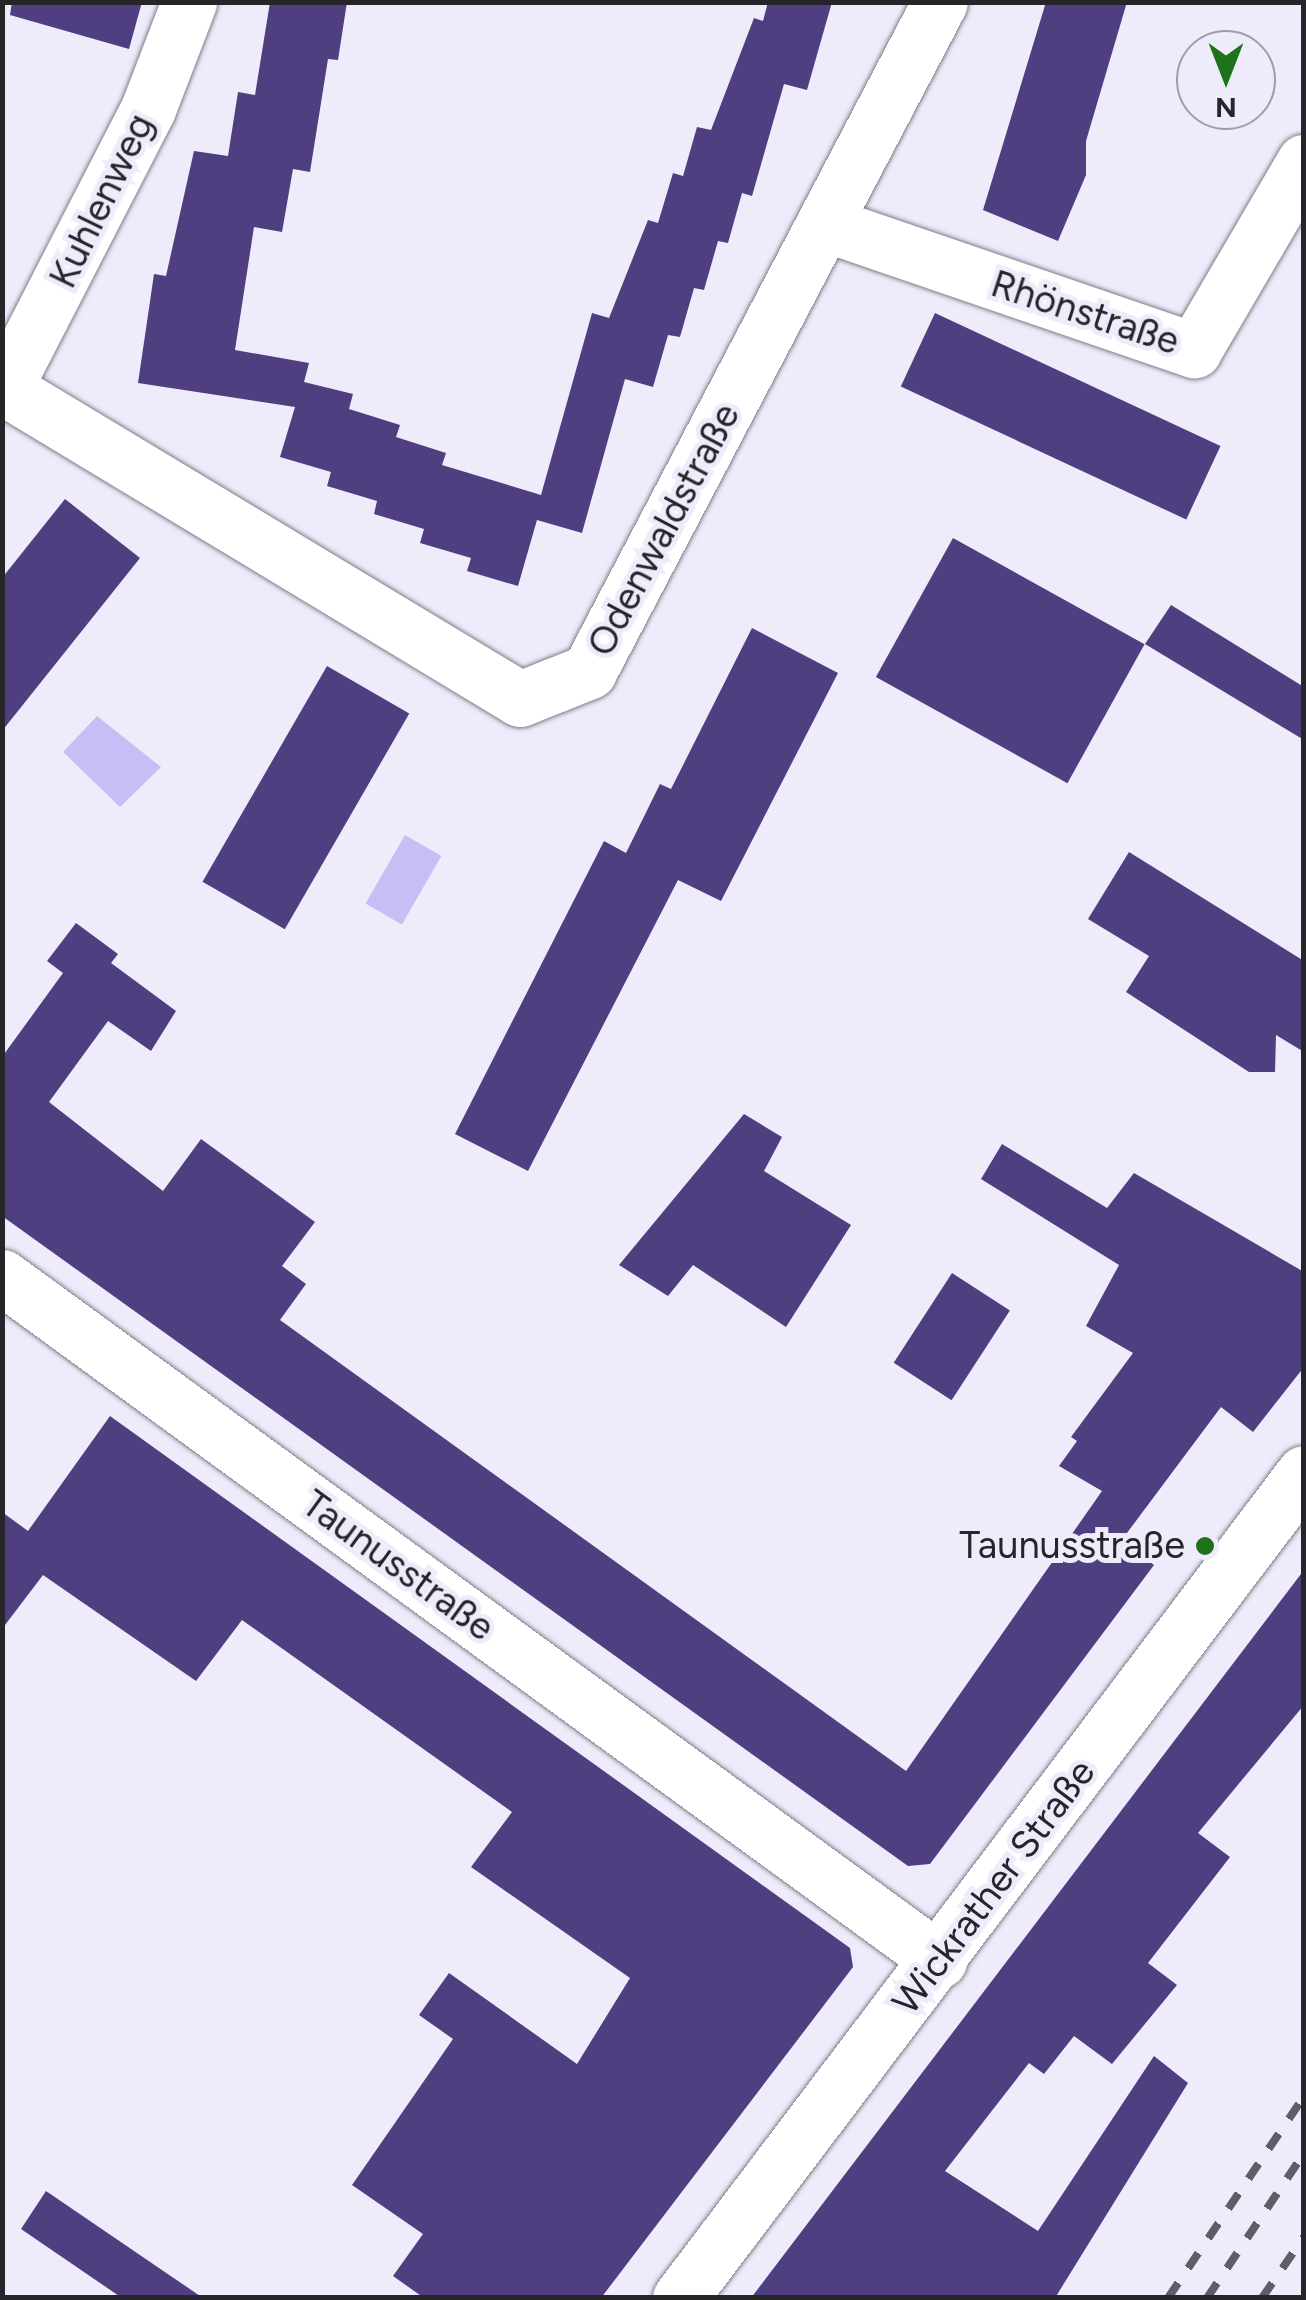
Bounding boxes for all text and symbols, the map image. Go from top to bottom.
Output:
north arrow [1176,30,1276,130]
text: N [1215,91,1237,125]
street label: Kuhlenweg [40,107,164,295]
street label: Rhönstraße [985,261,1185,365]
street label: Odenwaldstraße [578,396,750,664]
street label: Taunusstraße [293,1481,503,1651]
place label: Taunusstraße [959,1523,1185,1569]
marker: Taunusstraße [1194,1535,1216,1557]
street label: Wickrather Straße [883,1751,1105,2023]

